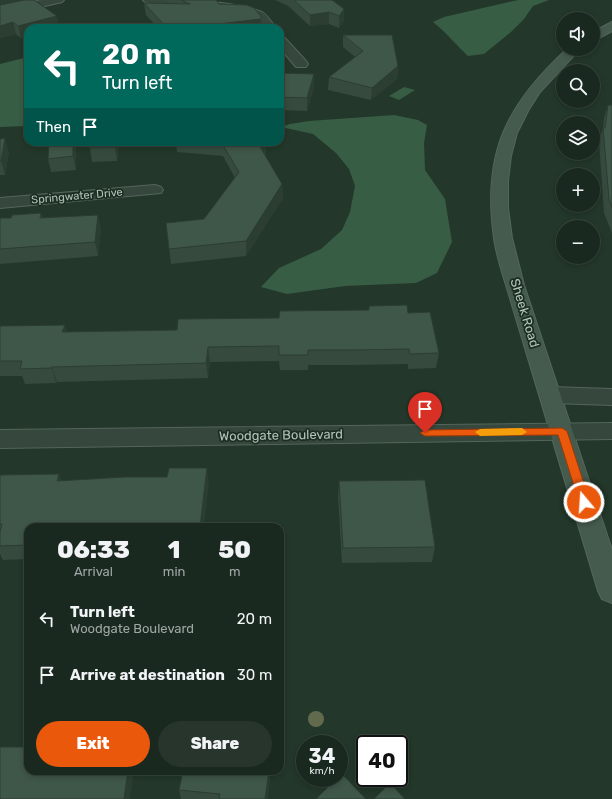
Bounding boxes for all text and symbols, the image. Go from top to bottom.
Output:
map controls [556,12,600,264]
button: sound [556,12,600,56]
text: 20 m [102,38,171,71]
icon: left [36,40,88,92]
button: search [556,64,600,108]
text: Turn left [102,72,172,94]
icon: arrive [79,116,101,138]
button: layers [556,116,600,160]
text: Then [36,118,71,136]
button: + [556,168,600,212]
street label: Springwater Drive [31,186,123,206]
button: − [556,220,600,264]
street label: Sheek Road [507,277,543,349]
pin [408,392,442,433]
icon: arrive [414,398,436,420]
street label: Woodgate Boulevard [219,426,343,445]
position arrow [563,481,605,523]
text: 06:33 [57,536,130,564]
text: 1 [168,536,180,564]
text: 50 [218,536,251,564]
text: Arrival [74,564,113,579]
text: min [163,564,185,579]
text: m [229,564,241,579]
text: Turn left [70,603,135,621]
icon: left [36,608,58,630]
text: 20 m [237,610,272,628]
text: Woodgate Boulevard [70,621,194,636]
icon: arrive [36,664,58,686]
text: Arrive at destination [70,666,225,684]
text: 30 m [237,666,272,684]
button: Exit [36,721,150,767]
button: Share [158,721,272,767]
speed limit sign: 40 [356,735,408,787]
text: 34 [309,744,335,768]
text: km/h [310,765,334,777]

